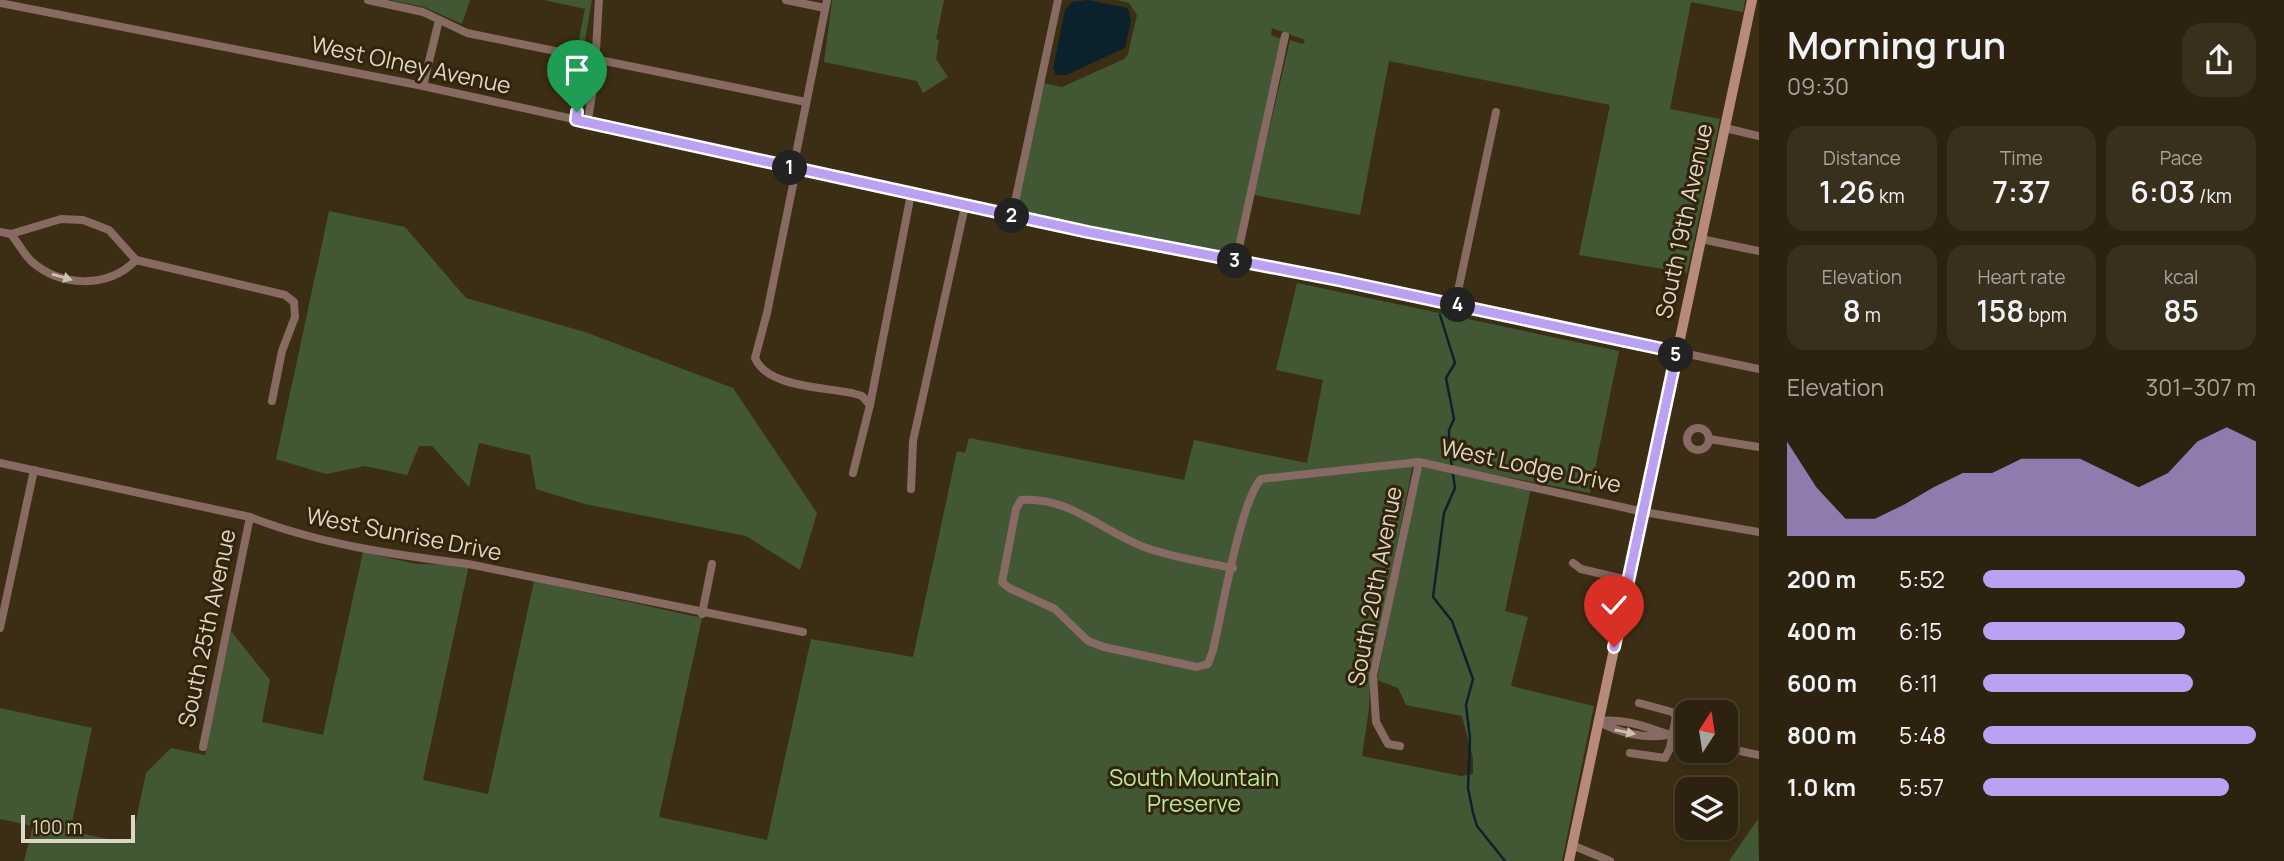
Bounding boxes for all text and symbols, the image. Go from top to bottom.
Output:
text: Morning run [1787,18,2006,70]
button: share [2182,23,2256,97]
street label: West Olney Avenue [308,27,514,101]
pin [547,40,607,112]
icon: arrive [558,51,596,89]
text: 09:30 [1787,70,1849,102]
street label: South 19th Avenue [1647,120,1719,321]
text: Distance [1823,145,1901,171]
text: Time [2000,145,2043,171]
text: Pace [2160,145,2203,171]
pin: 1 [772,150,808,186]
text: 1 [785,154,794,180]
text: 1.26 [1819,171,1875,212]
text: 7:37 [1992,171,2051,212]
text: 6:03 [2130,171,2195,212]
text: km [1875,183,1905,209]
text: /km [2195,183,2232,209]
pin: 2 [995,198,1030,234]
text: 2 [1006,202,1017,228]
pin: 3 [1218,244,1252,278]
text: 3 [1229,247,1240,273]
text: Elevation [1822,264,1902,290]
text: Heart rate [1977,264,2066,290]
text: kcal [2164,264,2199,290]
one-way arrow [51,272,73,283]
pin: 4 [1440,288,1476,322]
text: 8 [1843,290,1861,331]
text: 158 [1976,290,2024,331]
text: 85 [2163,290,2199,331]
text: 4 [1452,291,1463,317]
text: m [1861,302,1881,328]
text: bpm [2024,302,2067,328]
pin: 5 [1658,338,1694,372]
text: 5 [1670,341,1681,367]
text: Elevation [1787,371,1884,403]
text: 301–307 m [2145,371,2256,403]
street label: West Lodge Drive [1438,430,1624,500]
street label: South 20th Avenue [1339,483,1409,688]
street label: West Sunrise Drive [304,498,505,568]
street label: South 25th Avenue [169,526,243,730]
text: 200 m [1787,563,1856,595]
text: 5:52 [1899,563,1945,595]
pin [1584,575,1644,647]
icon: check [1595,586,1633,624]
text: 400 m [1787,615,1857,647]
text: 6:15 [1899,615,1942,647]
text: 600 m [1787,667,1857,699]
text: 6:11 [1899,667,1938,699]
north arrow [1675,700,1738,763]
map controls [1675,700,1738,840]
text: 800 m [1787,719,1857,751]
text: 5:48 [1899,719,1946,751]
one-way arrow [1614,726,1636,737]
park label: South Mountain Preserve [1109,761,1279,819]
text: 1.0 km [1787,771,1856,803]
text: 5:57 [1899,771,1944,803]
button: layers [1675,777,1738,840]
scale bar [21,812,135,844]
text: 100 m [32,814,83,840]

